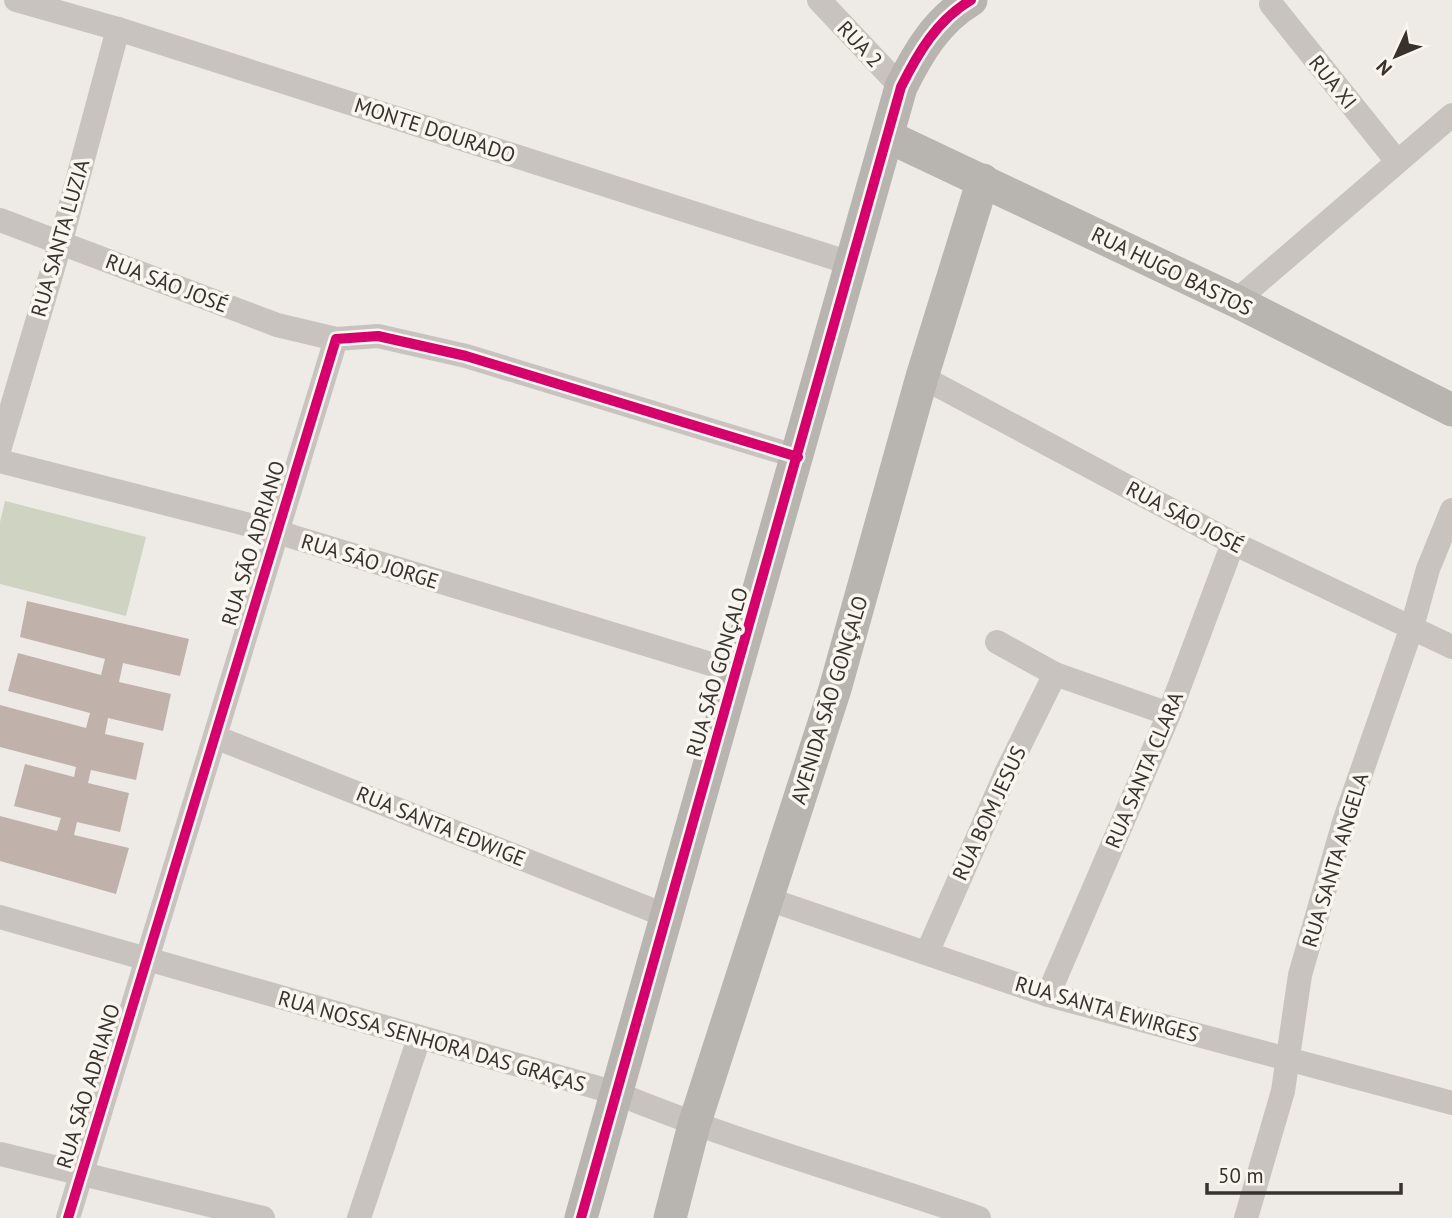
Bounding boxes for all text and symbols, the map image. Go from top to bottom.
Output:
street label: RUA 2 [831,15,889,73]
north arrow [1361,21,1431,91]
street label: RUA XI [1303,50,1363,114]
text: N [1371,55,1397,81]
street label: MONTE DOURADO [351,91,519,169]
street label: RUA SANTA LUZIA [25,156,96,320]
street label: RUA HUGO BASTOS [1087,220,1257,322]
street label: RUA SÃO JOSÉ [102,247,232,319]
street label: RUA SÃO ADRIANO [215,457,291,629]
street label: RUA SÃO JOSÉ [1122,475,1248,559]
street label: RUA SÃO JORGE [298,527,442,595]
street label: RUA SÃO GONÇALO [680,584,754,760]
street label: AVENIDA SÃO GONÇALO [784,592,874,808]
street label: RUA SANTA CLARA [1099,687,1189,852]
street label: RUA BOM JESUS [946,741,1032,885]
street label: RUA SANTA ANGELA [1296,769,1375,951]
street label: RUA SANTA EDWIGE [352,780,530,872]
street label: RUA SANTA EWIRGES [1012,970,1202,1048]
street label: RUA NOSSA SENHORA DAS GRAÇAS [275,984,589,1098]
street label: RUA SÃO ADRIANO [50,1000,126,1172]
scale bar [1207,1152,1401,1196]
text: 50 m [1218,1162,1264,1189]

